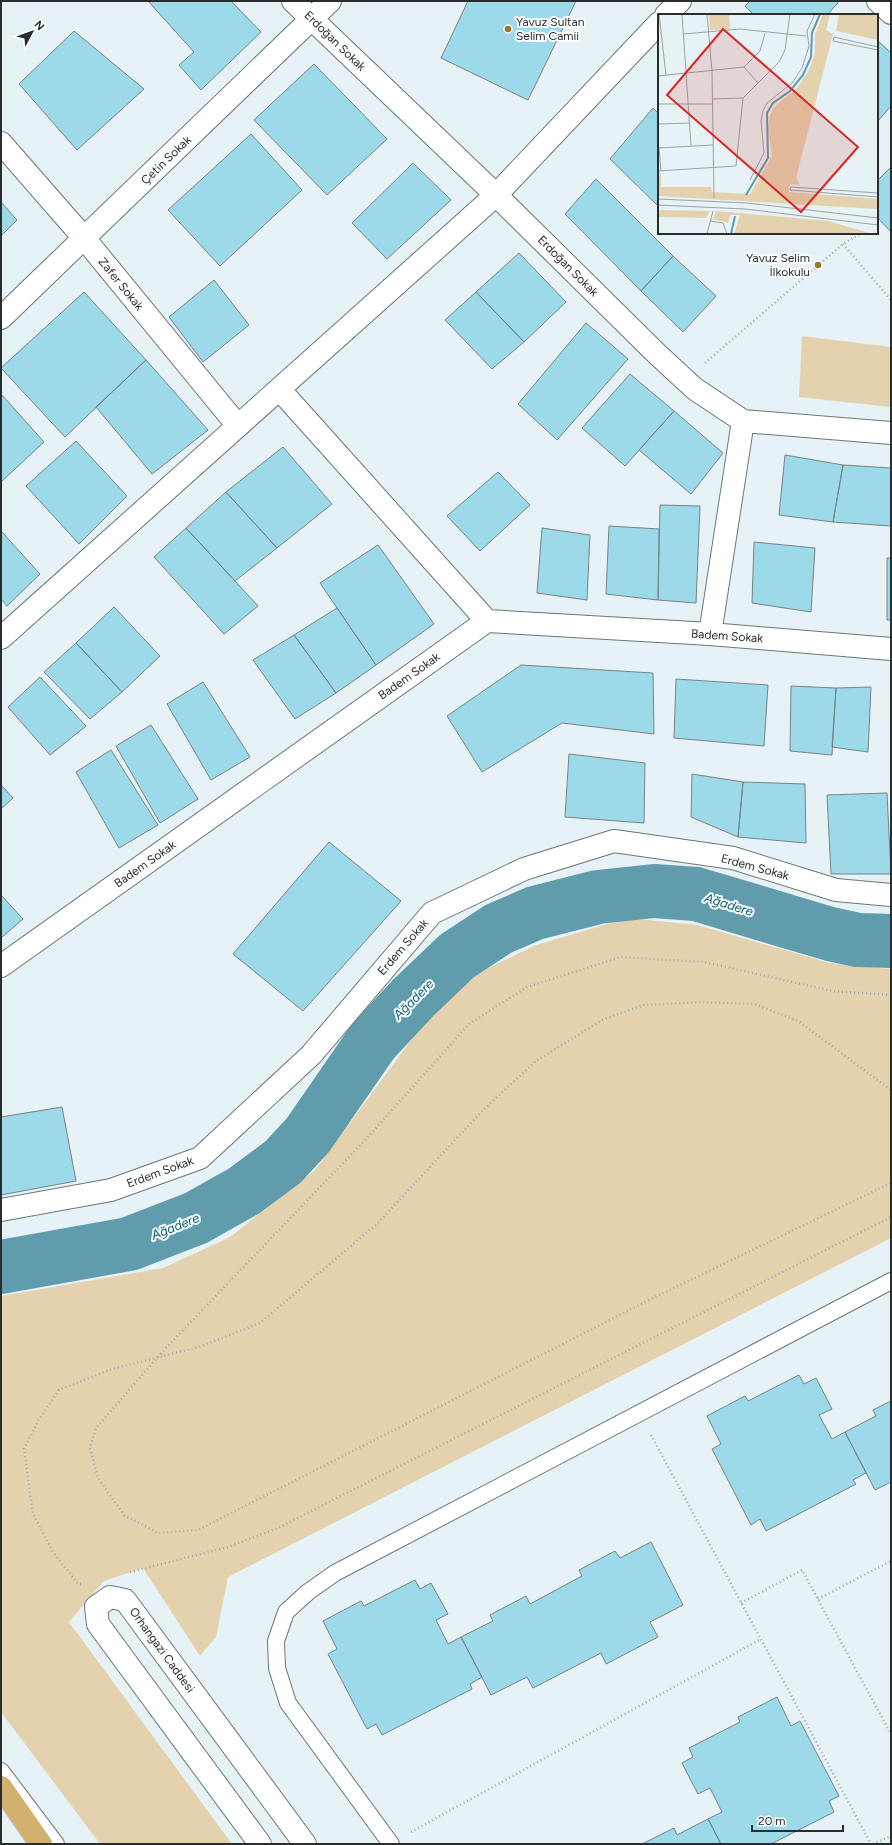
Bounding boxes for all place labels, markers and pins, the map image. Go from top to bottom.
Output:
place label: Yavuz Sultan Selim Camii [516,15,585,43]
marker: Yavuz Sultan Selim Camii [503,24,513,34]
place label: Yavuz Selim İlkokulu [746,251,810,279]
marker: Yavuz Selim İlkokulu [813,260,823,270]

